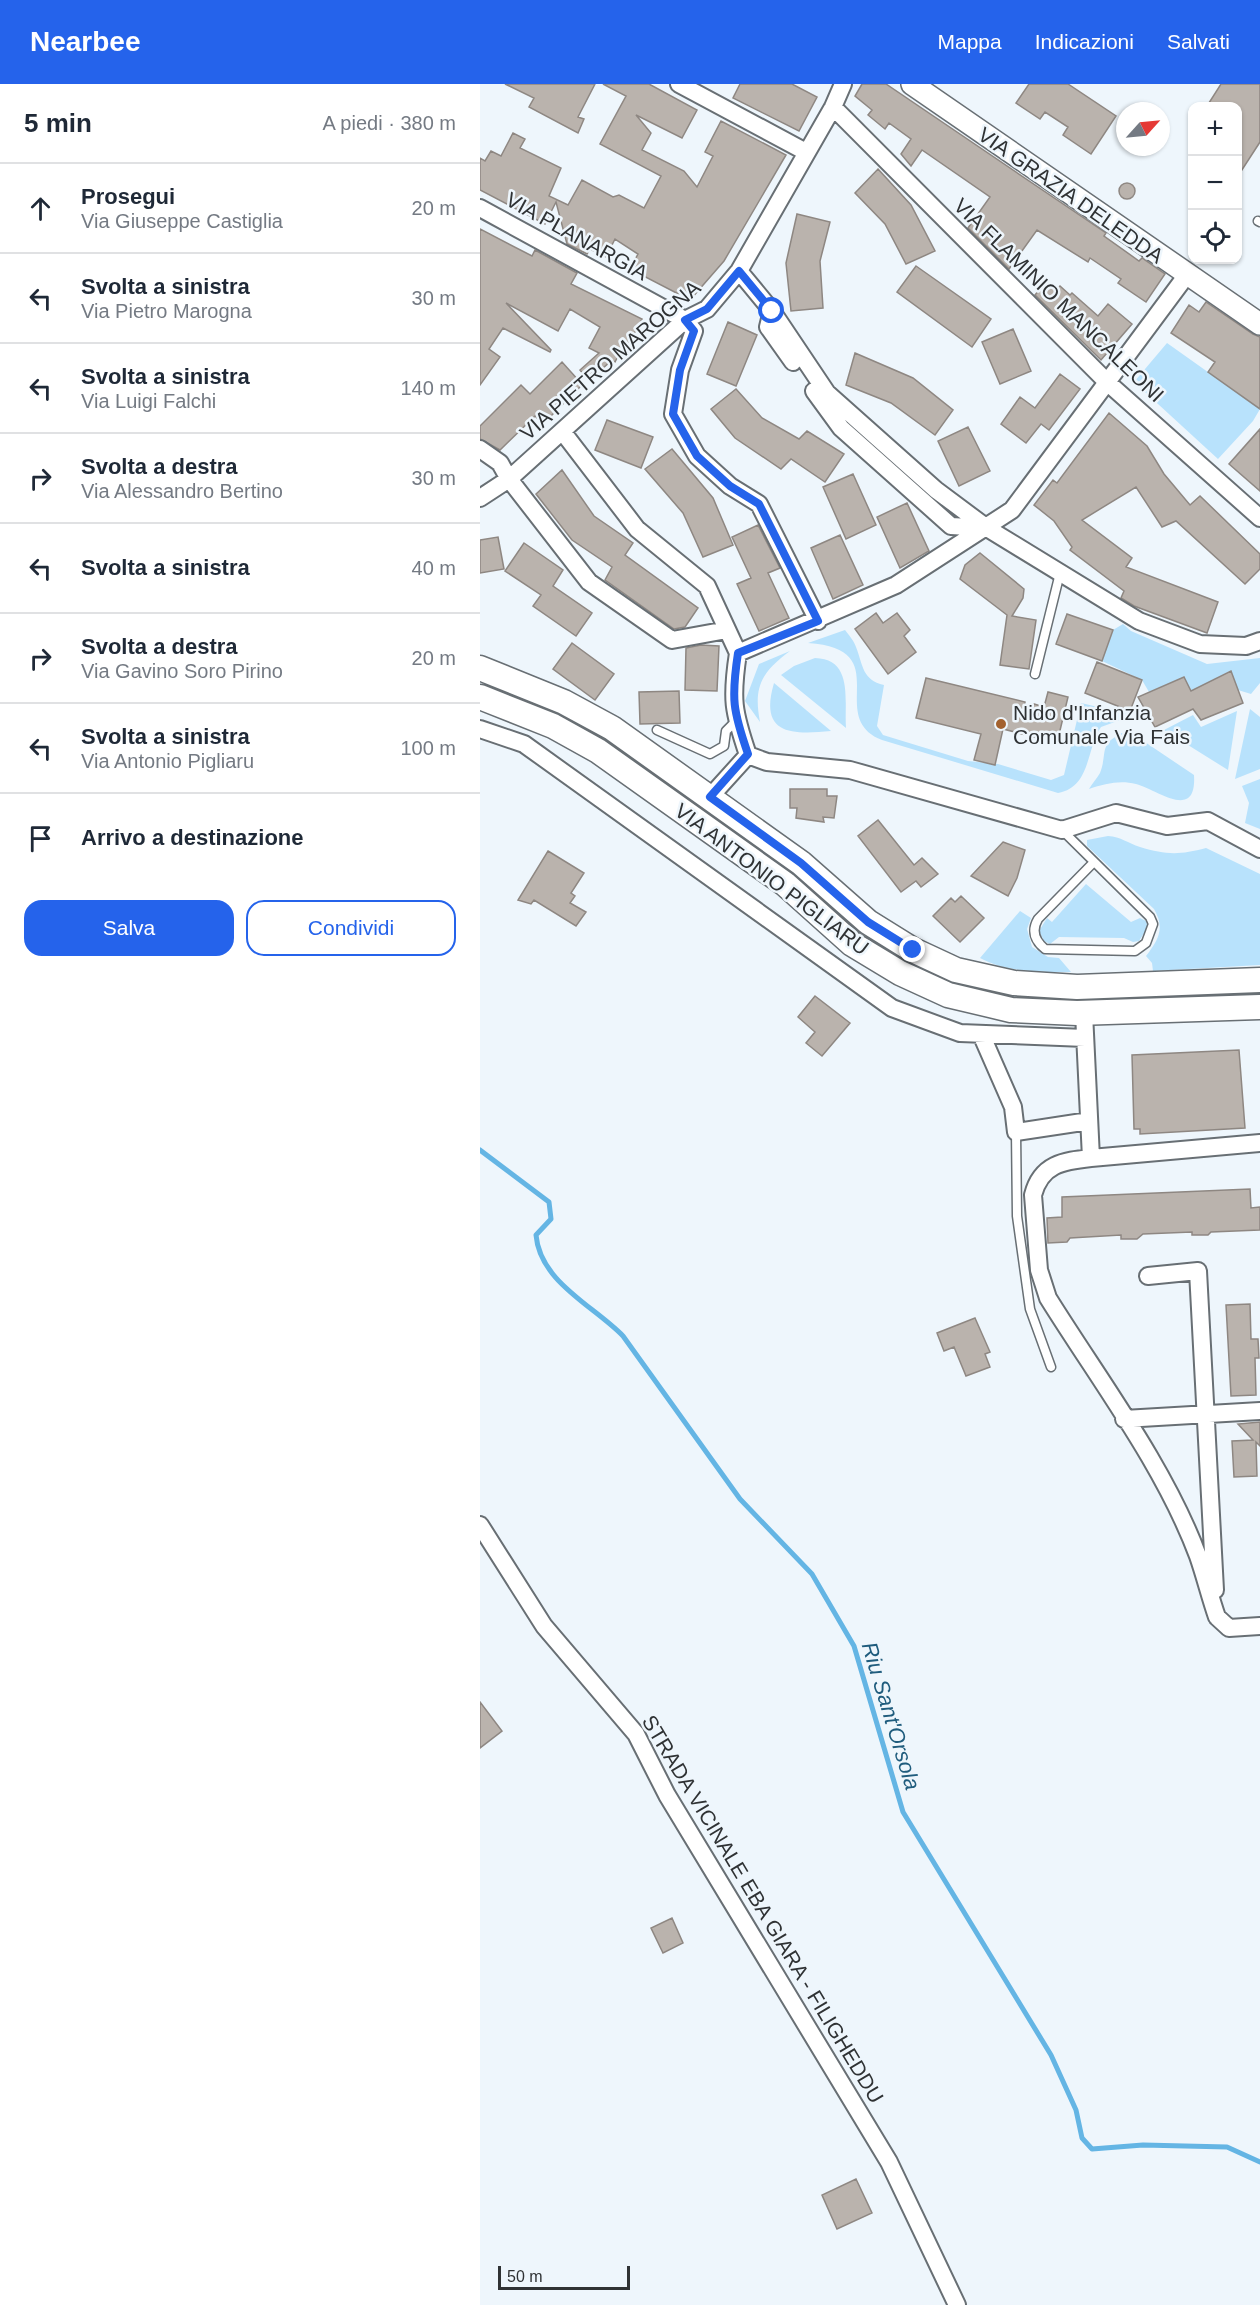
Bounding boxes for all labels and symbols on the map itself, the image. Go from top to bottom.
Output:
north arrow [1116,102,1170,156]
street label: VIA GRAZIA DELEDDA [974,122,1168,268]
street label: VIA PLANARGIA [502,187,652,285]
street label: VIA FLAMINIO MANCALEONI [949,194,1169,406]
street label: VIA PIETRO MAROGNA [515,276,705,444]
route start [758,297,784,323]
place label: Nido d'Infanzia Comunale Via Fais [1013,701,1190,748]
marker: Nido d'Infanzia Comunale Via Fais [994,717,1008,731]
street label: VIA ANTONIO PIGLIARU [671,799,873,959]
route end [899,936,925,962]
water label: Riu Sant'Orsola [857,1639,925,1793]
street label: STRADA VICINALE EBA GIARA - FILIGHEDDU [638,1711,888,2107]
scale bar [498,2263,630,2290]

